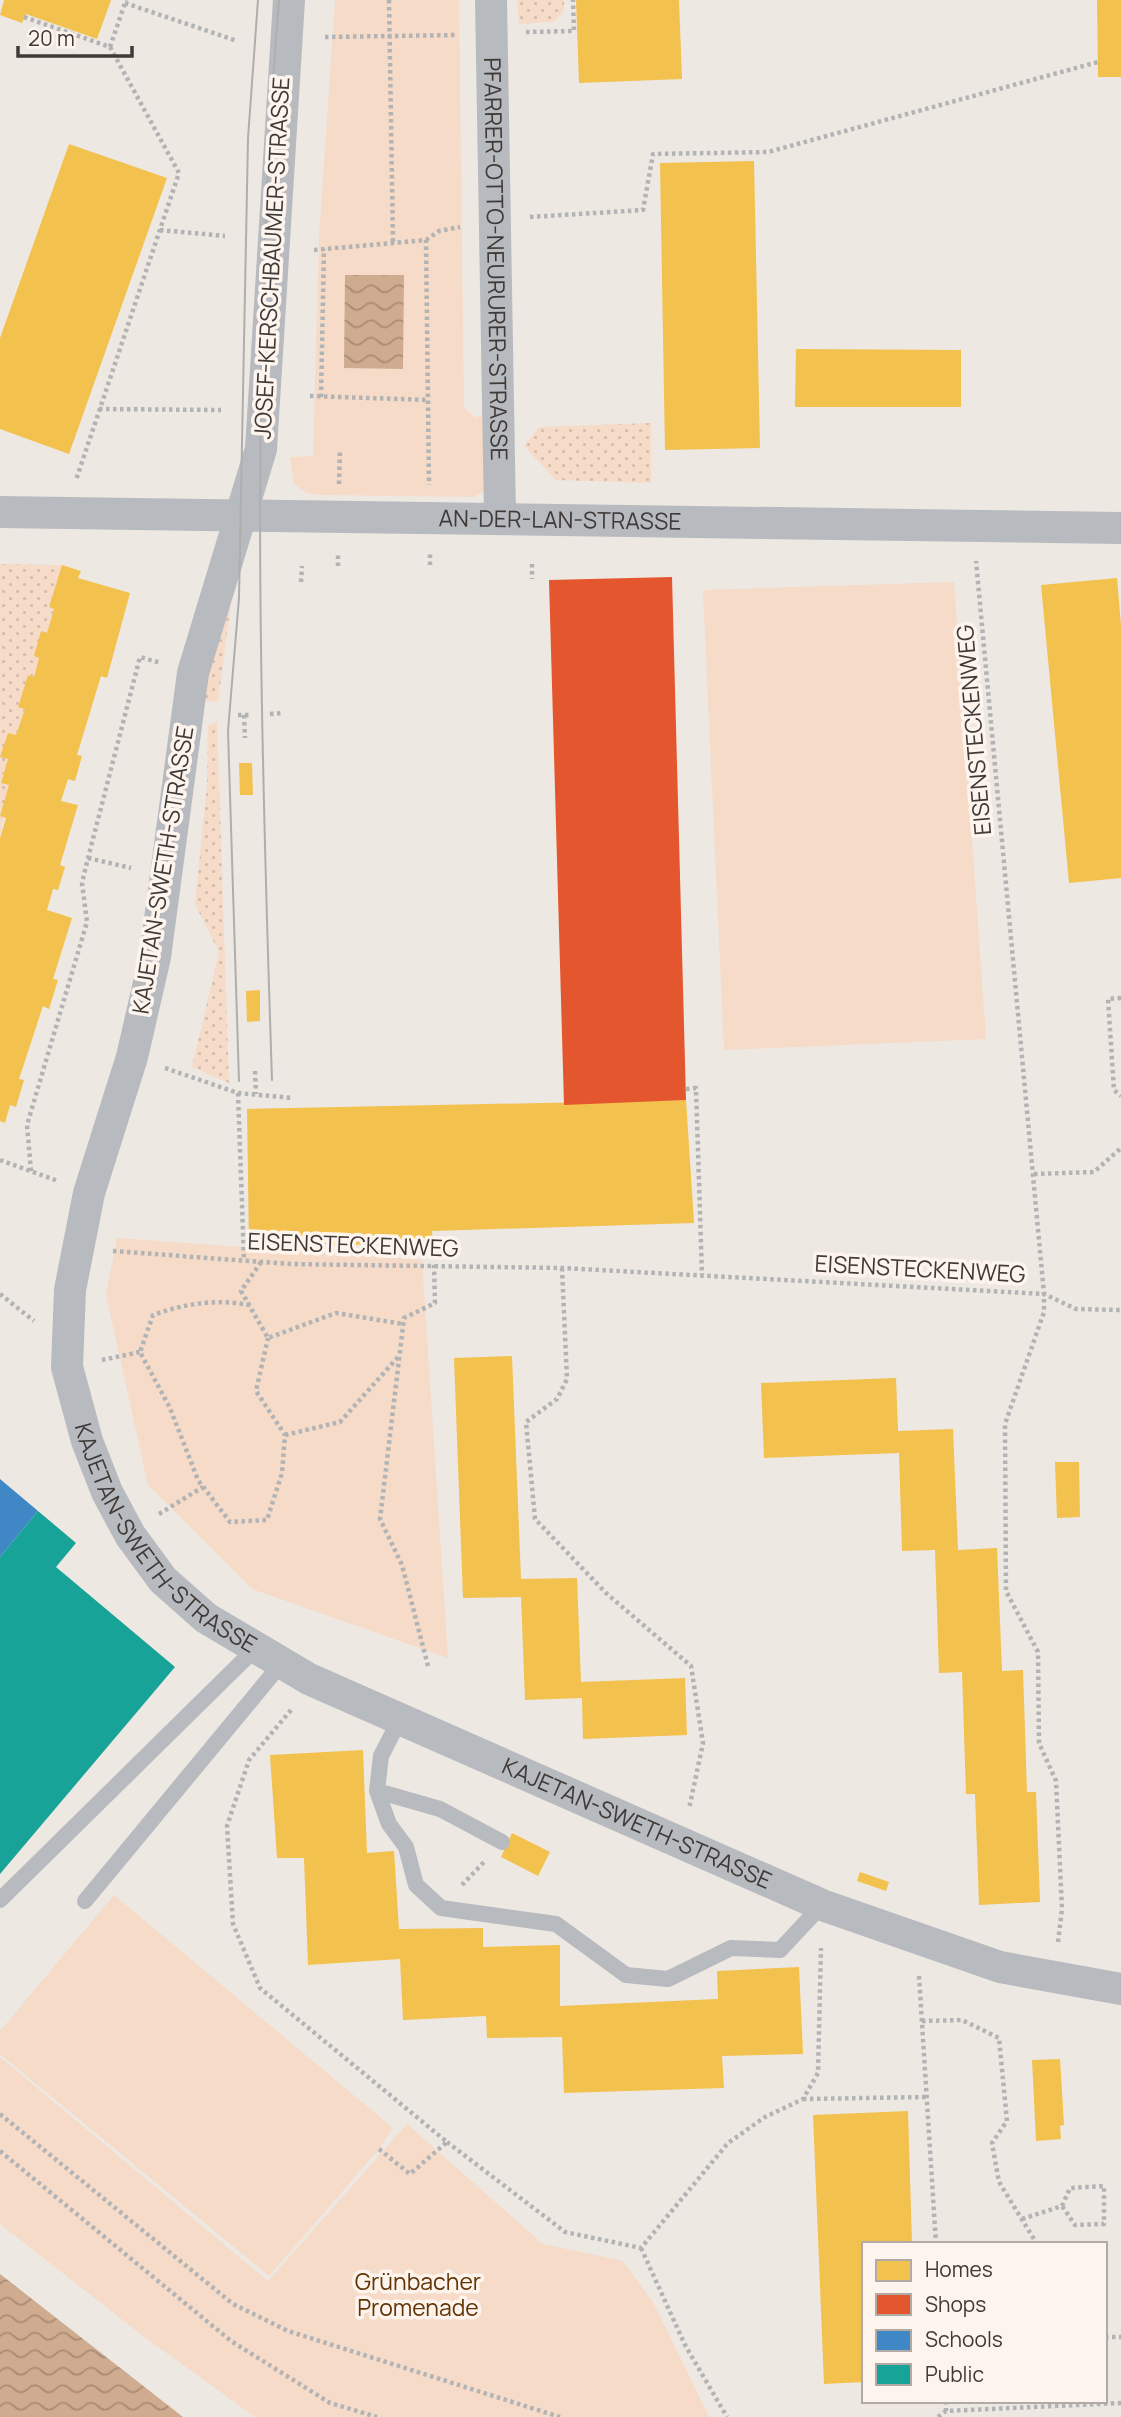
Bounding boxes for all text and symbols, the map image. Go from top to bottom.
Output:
scale bar [18,14,131,58]
text: 20 m [28,24,75,52]
street label: PFARRER-OTTO-NEURURER-STRASSE [477,57,516,461]
street label: JOSEF-KERSCHBAUMER-STRASSE [246,76,296,440]
street label: AN-DER-LAN-STRASSE [438,501,682,537]
street label: EISENSTECKENWEG [948,624,998,837]
street label: KAJETAN-SWETH-STRASSE [123,724,201,1016]
street label: EISENSTECKENWEG [247,1224,459,1264]
street label: EISENSTECKENWEG [814,1247,1026,1290]
street label: KAJETAN-SWETH-STRASSE [68,1419,263,1660]
street label: KAJETAN-SWETH-STRASSE [498,1749,777,1896]
legend [862,2242,1107,2403]
text: Homes [925,2255,993,2283]
park label: Grünbacher Promenade [355,2265,481,2323]
text: Shops [925,2290,986,2318]
text: Schools [925,2325,1003,2353]
text: Public [925,2360,984,2388]

